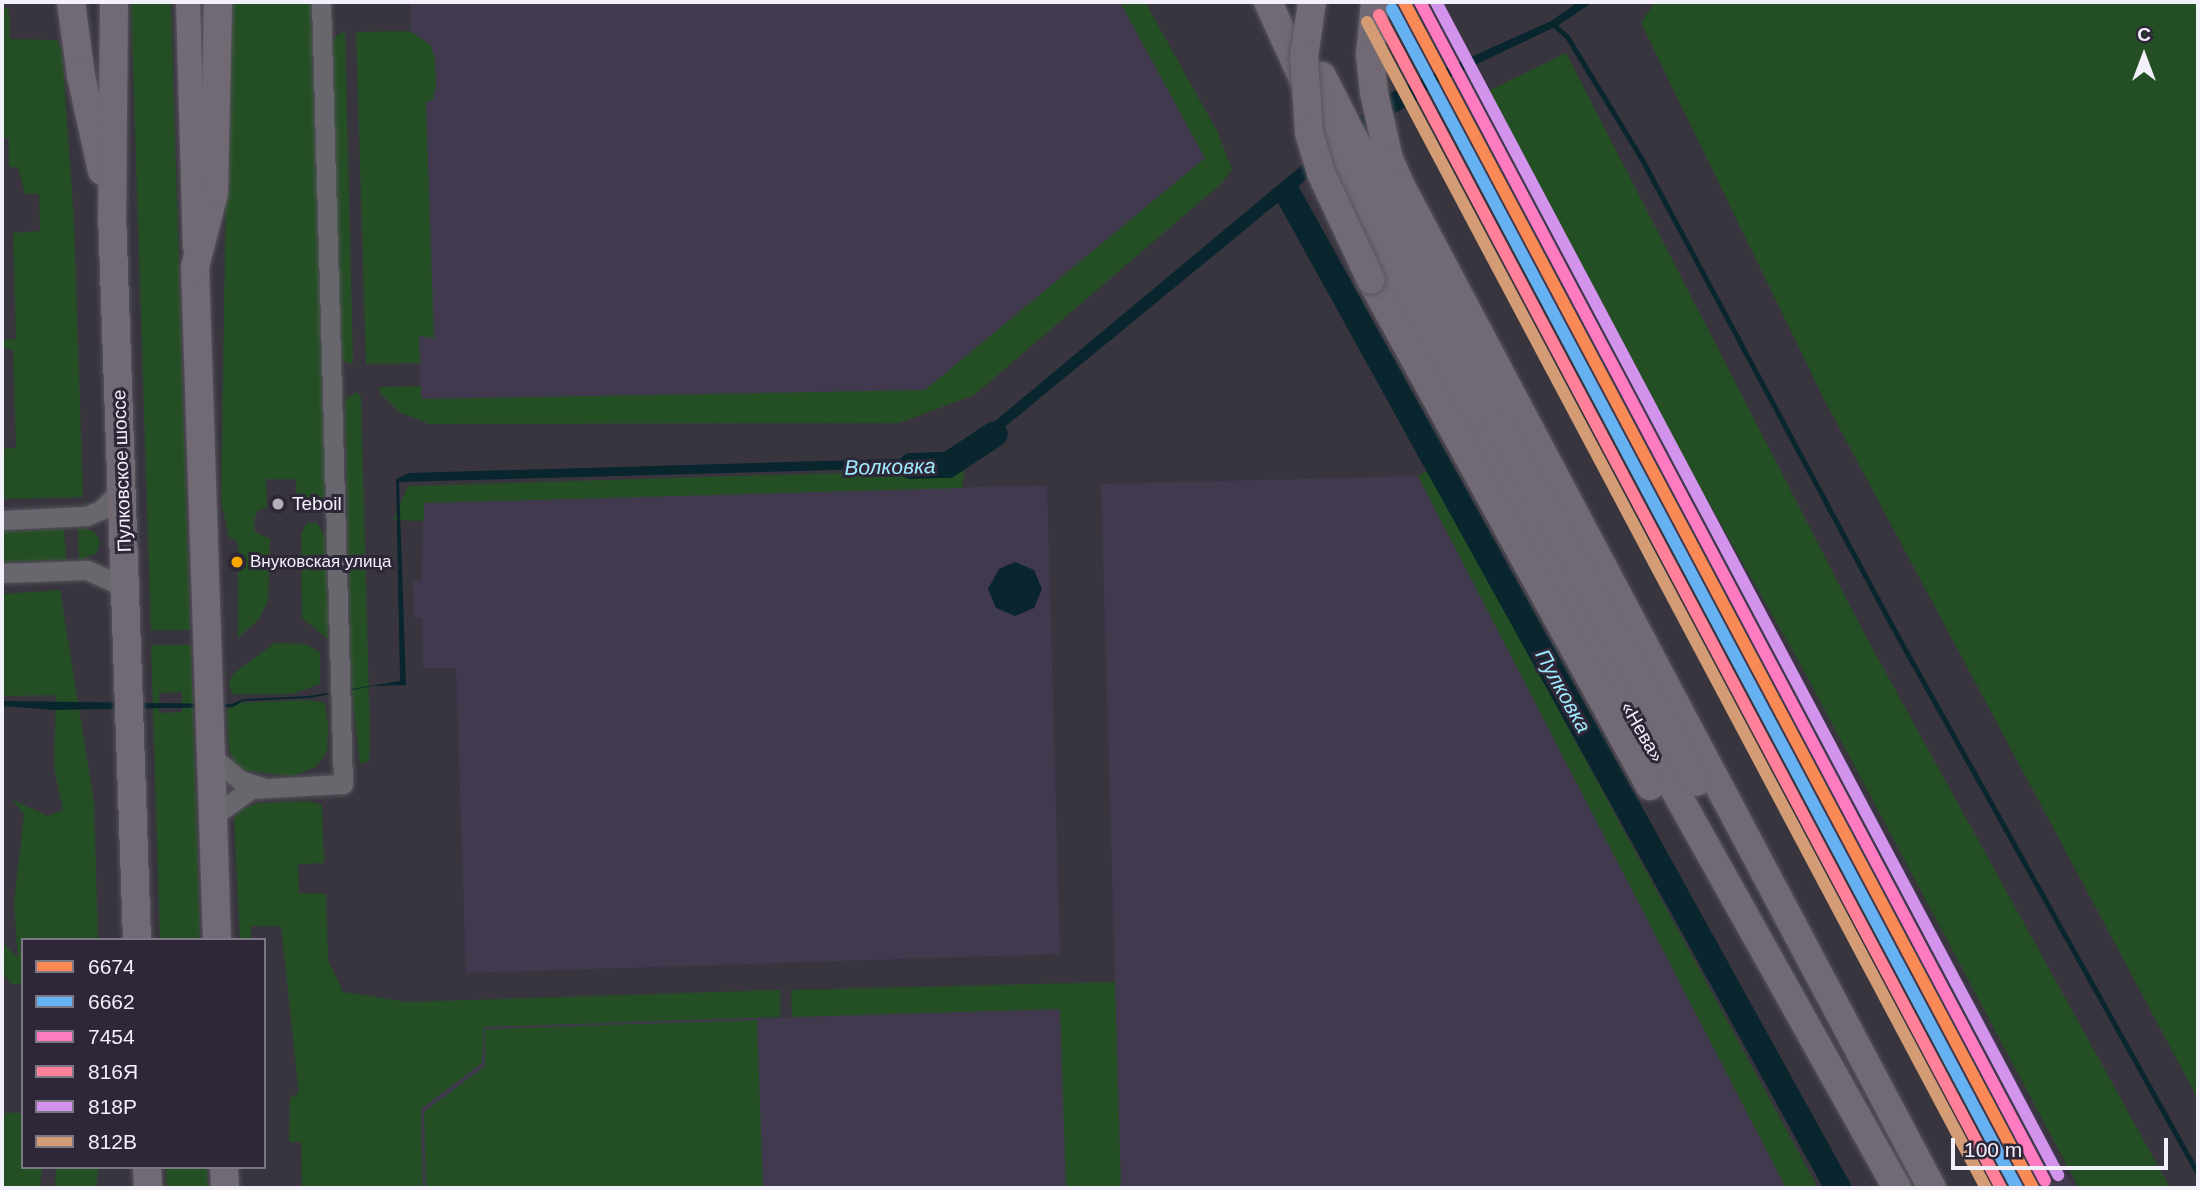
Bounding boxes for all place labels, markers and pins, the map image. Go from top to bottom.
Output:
place label: Teboil [292,493,342,515]
marker: Teboil [270,496,286,512]
place label: Внуковская улица [250,552,392,572]
marker: Внуковская улица [230,555,244,569]

